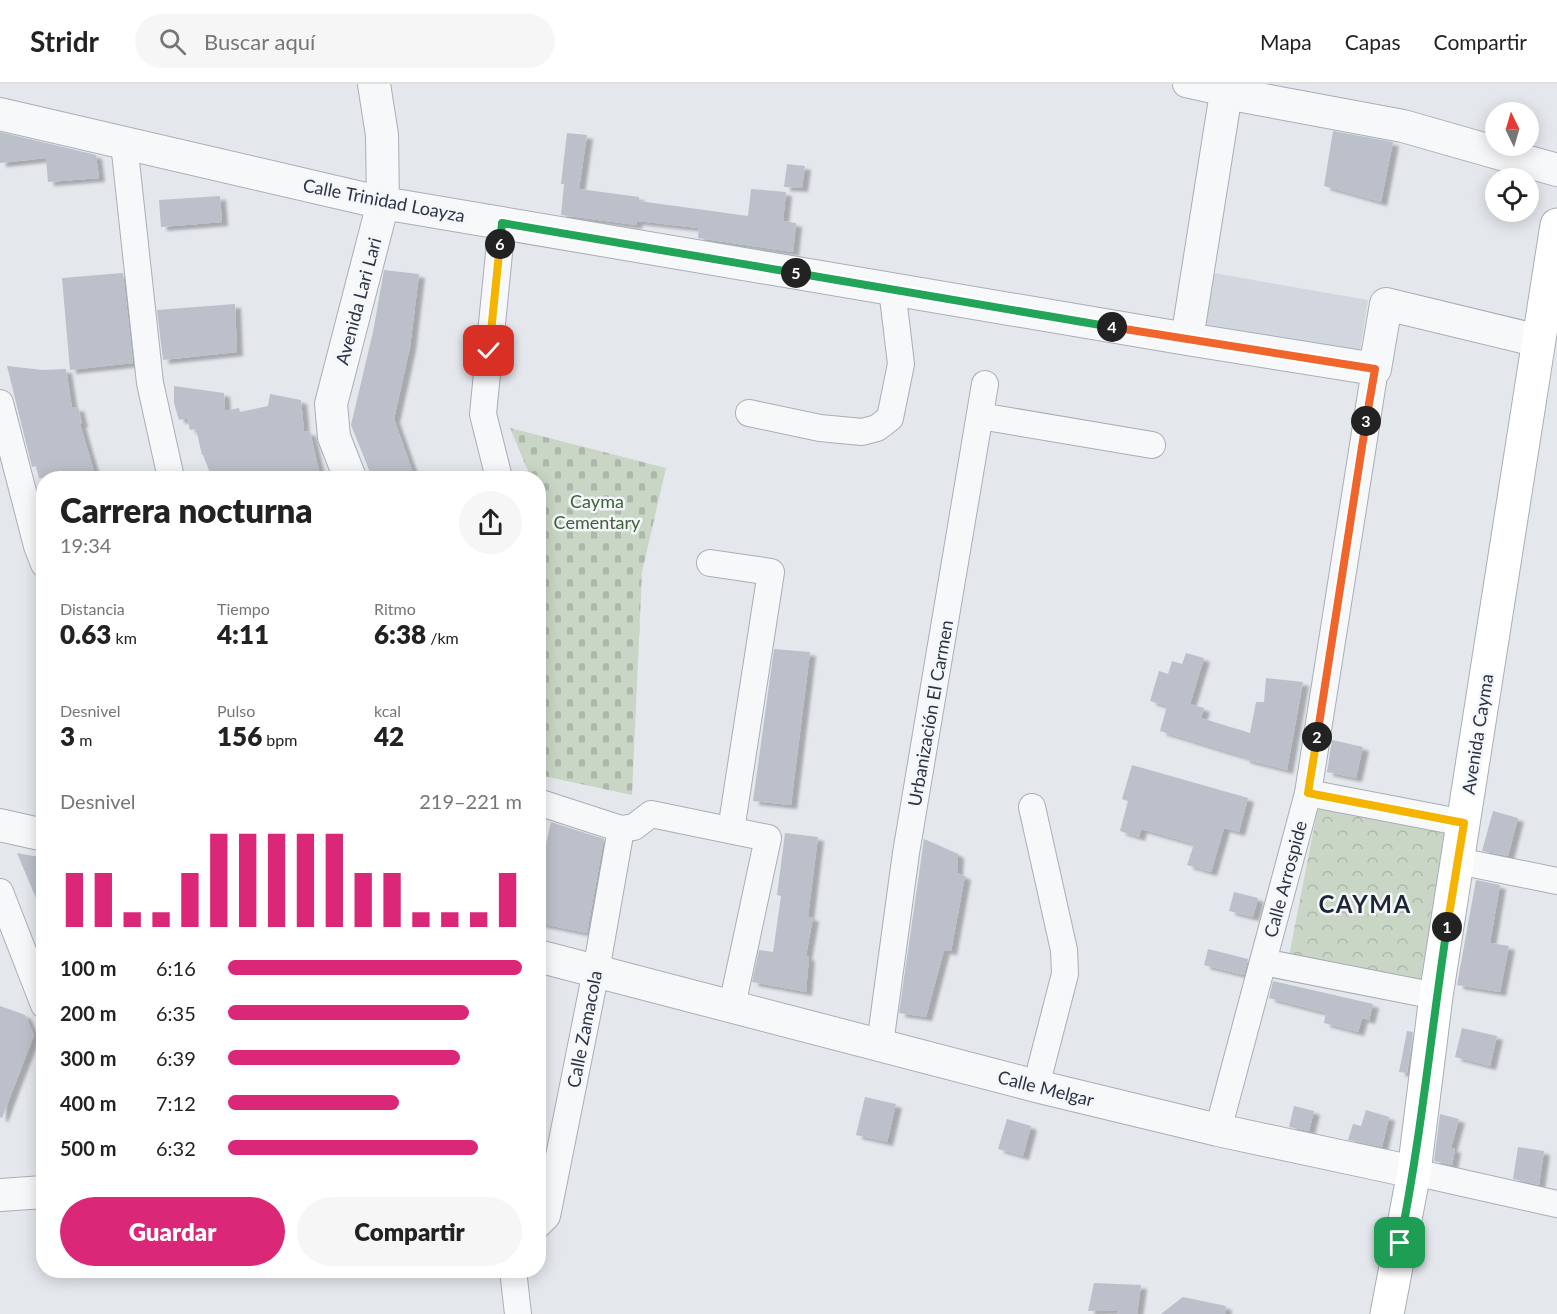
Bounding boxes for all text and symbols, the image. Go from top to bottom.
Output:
search box [135,14,555,68]
text: Stridr [30,24,99,58]
icon: search [156,25,189,58]
text: Buscar aquí [204,28,315,55]
text: Mapa [1260,29,1312,54]
text: Capas [1345,29,1401,54]
text: Compartir [1434,29,1527,54]
north arrow [1485,102,1539,156]
map controls [1485,102,1539,222]
button: locate [1485,168,1539,222]
street label: Calle Trinidad Loayza [301,174,467,226]
pin: 6 [485,229,515,259]
text: 6 [495,234,505,253]
street label: Avenida Lari Lari [330,235,386,367]
pin: 5 [781,258,811,288]
text: 5 [791,263,801,282]
pin: 4 [1097,312,1127,342]
text: 4 [1107,317,1117,336]
pin [463,325,514,376]
icon: check [472,334,505,367]
pin: 3 [1351,406,1381,436]
text: 3 [1361,411,1371,430]
text: Carrera nocturna [60,490,313,530]
park label: Cayma Cementary [554,490,641,533]
button: share [459,491,522,554]
text: 19:34 [60,533,111,557]
text: Distancia [60,599,125,618]
text: Tiempo [217,599,270,618]
text: Ritmo [374,599,416,618]
text: 0.63 [60,618,111,650]
text: 4:11 [217,618,269,650]
text: 6:38 [374,618,426,650]
street label: Urbanización El Carmen [903,618,957,808]
text: km [111,628,137,647]
text: /km [426,628,459,647]
street label: Avenida Cayma [1457,672,1497,796]
text: Desnivel [60,701,120,720]
text: Pulso [217,701,255,720]
text: kcal [374,701,401,720]
text: 3 [60,720,75,752]
text: 156 [217,720,262,752]
text: 42 [374,720,404,752]
pin: 2 [1302,722,1332,752]
text: 2 [1312,727,1322,746]
text: m [75,730,92,749]
text: bpm [262,730,297,749]
text: Desnivel [60,789,136,813]
text: 219–221 m [419,789,522,813]
street label: Calle Arrospide [1259,818,1311,940]
district label: CAYMA [1318,889,1412,918]
pin: 1 [1432,912,1462,942]
text: 1 [1442,917,1452,936]
text: 100 m [60,956,116,980]
text: 6:16 [156,956,196,980]
street label: Calle Zamacola [562,969,606,1089]
text: 200 m [60,1001,116,1025]
text: 6:35 [156,1001,196,1025]
text: 300 m [60,1046,116,1070]
text: 6:39 [156,1046,196,1070]
street label: Calle Melgar [995,1065,1097,1111]
text: 400 m [60,1091,116,1115]
text: 7:12 [156,1091,196,1115]
text: 500 m [60,1136,116,1160]
text: 6:32 [156,1136,196,1160]
button: Guardar [60,1197,285,1266]
button: Compartir [297,1197,522,1266]
pin [1374,1217,1425,1268]
icon: arrive [1383,1226,1416,1259]

